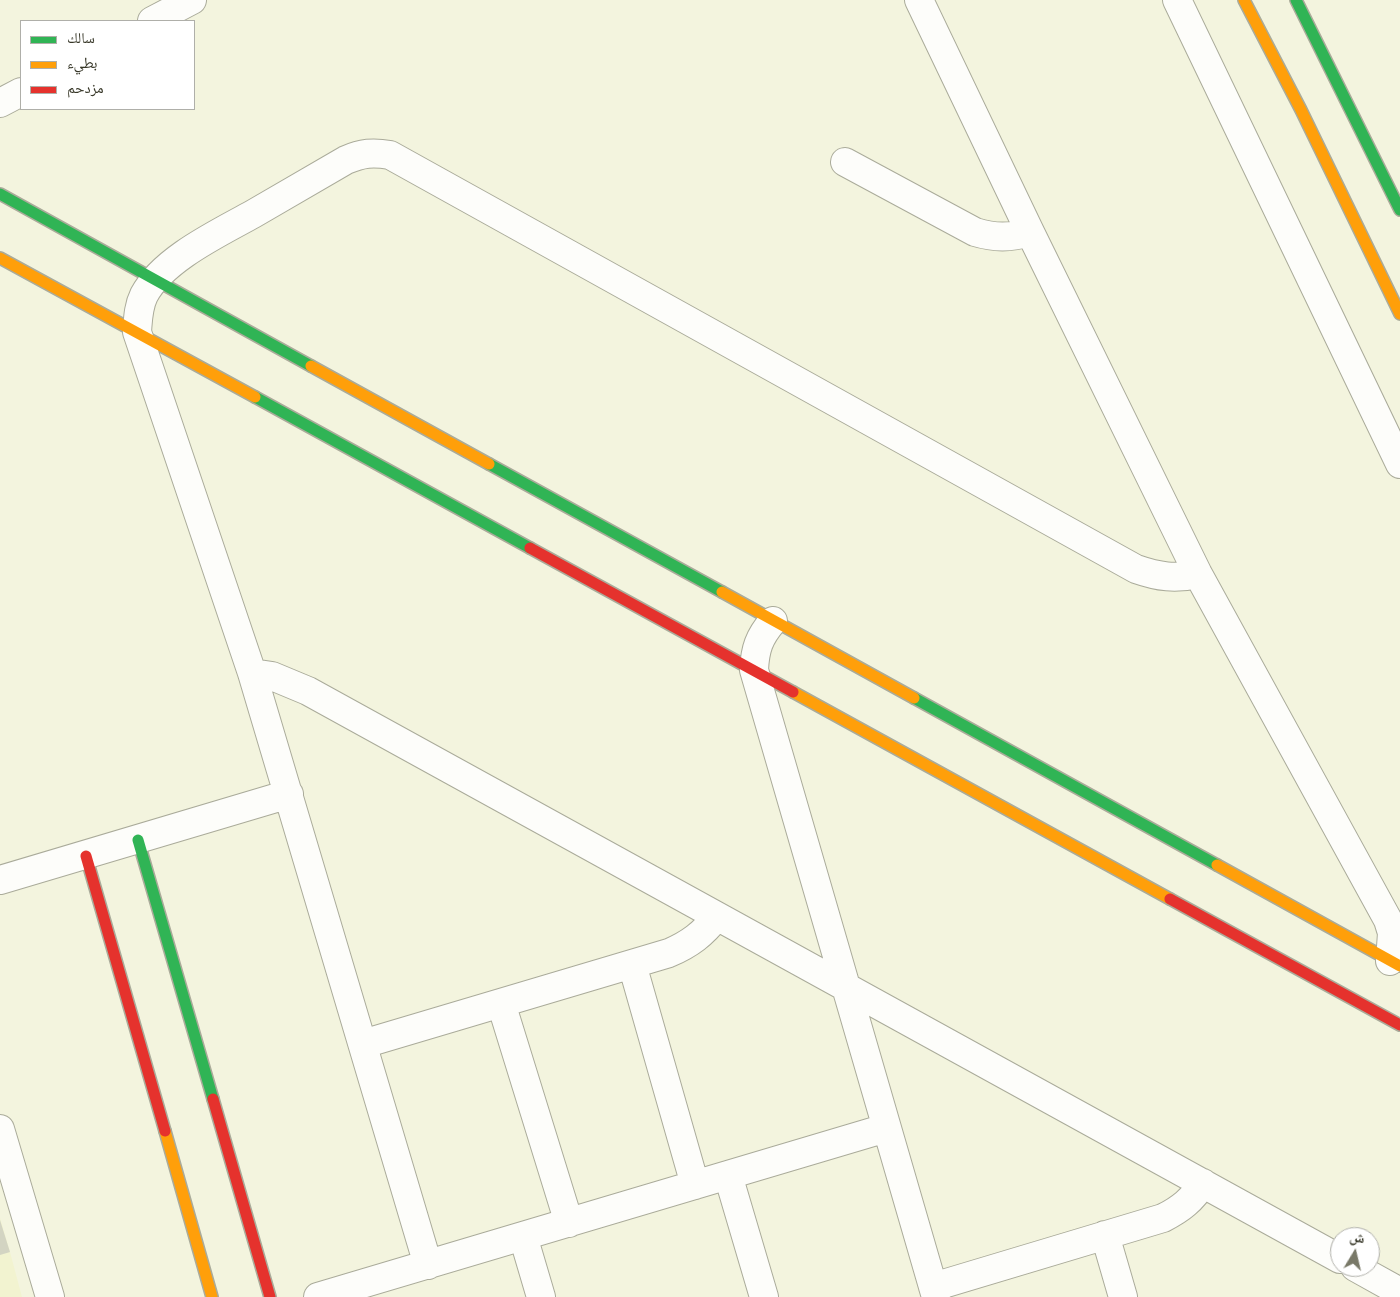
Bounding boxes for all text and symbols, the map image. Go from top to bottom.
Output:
legend [20,20,195,110]
text: سالك [67,29,95,47]
text: بطيء [67,54,97,72]
text: مزدحم [67,79,104,97]
north arrow [1330,1227,1380,1277]
text: ش [1349,1228,1366,1247]

